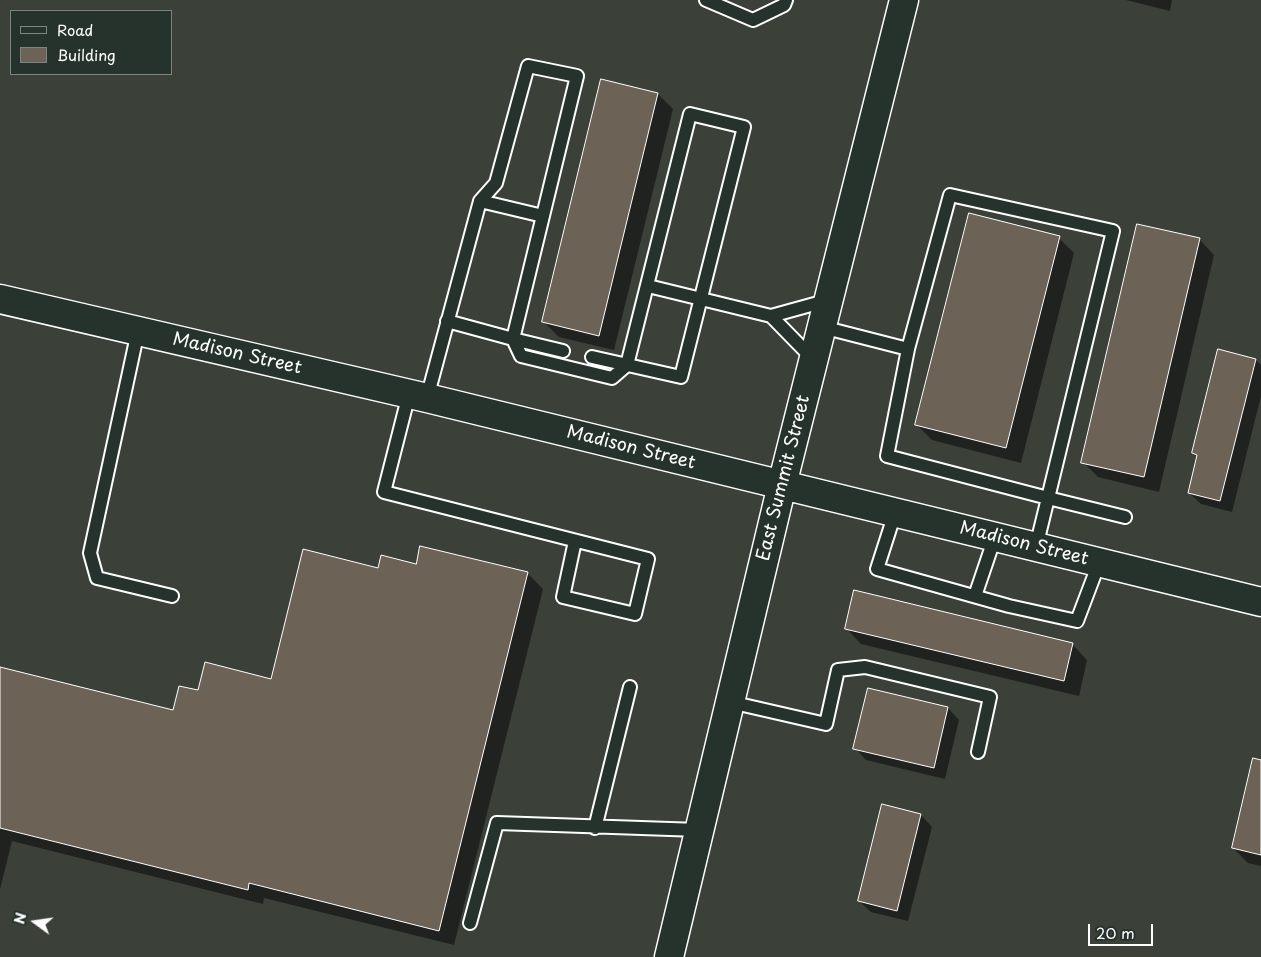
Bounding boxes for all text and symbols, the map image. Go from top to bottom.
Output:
legend [10,10,172,75]
text: Road [57,18,93,41]
text: Building [57,43,116,66]
street label: Madison Street [170,329,304,379]
street label: East Summit Street [753,393,815,563]
street label: Madison Street [564,422,698,474]
street label: Madison Street [957,518,1091,570]
north arrow [10,897,60,947]
text: N [8,910,31,926]
scale bar [1091,914,1156,946]
text: 20 m [1096,921,1135,944]

